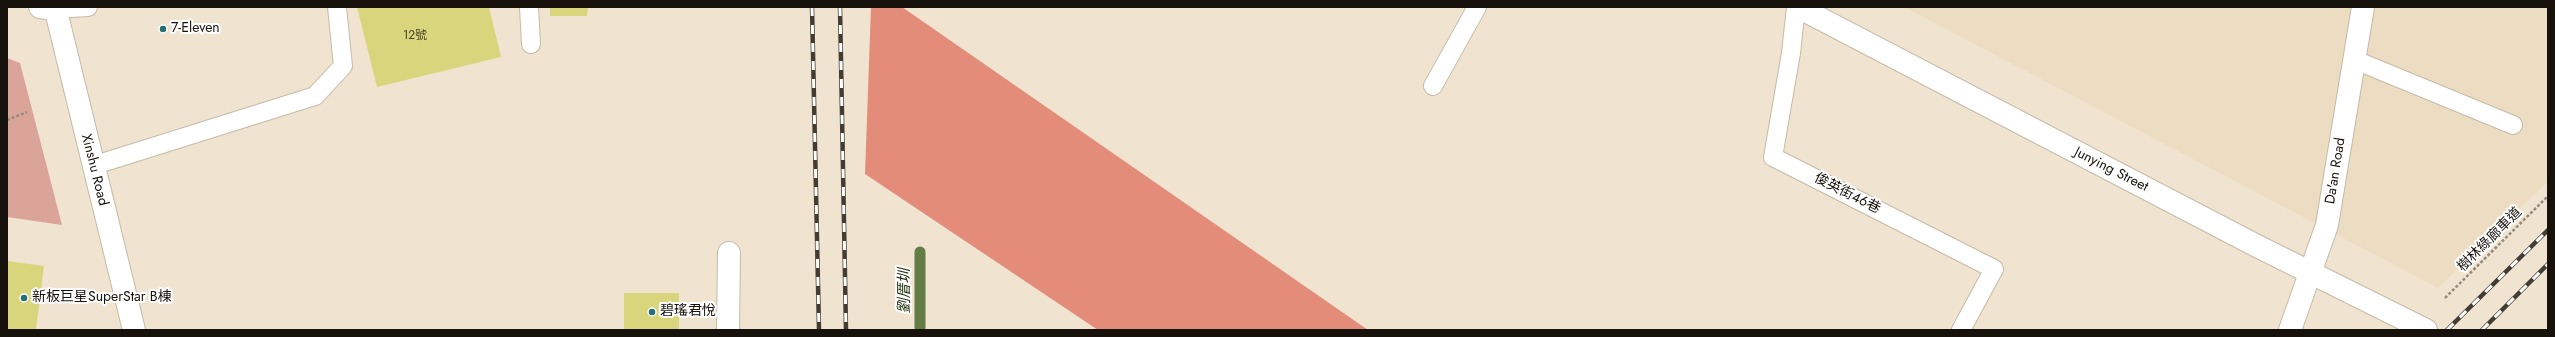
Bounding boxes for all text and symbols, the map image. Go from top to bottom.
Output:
place label: 7-Eleven [171,21,220,37]
marker: 7-Eleven [158,24,168,34]
house number: 12號 [403,29,427,43]
street label: Xinshu Road [77,132,111,208]
street label: Da'an Road [2322,137,2350,205]
street label: Junying Street [2071,144,2151,196]
street label: 俊英街46巷 [1811,170,1883,218]
street label: 樹林綠廊車道 [2454,204,2526,276]
water label: 劉厝圳 [896,269,914,313]
place label: 新板巨星SuperStar B棟 [32,290,172,306]
marker: 新板巨星SuperStar B棟 [19,293,29,303]
place label: 碧瑤君悅 [660,304,716,320]
marker: 碧瑤君悅 [647,307,657,317]

